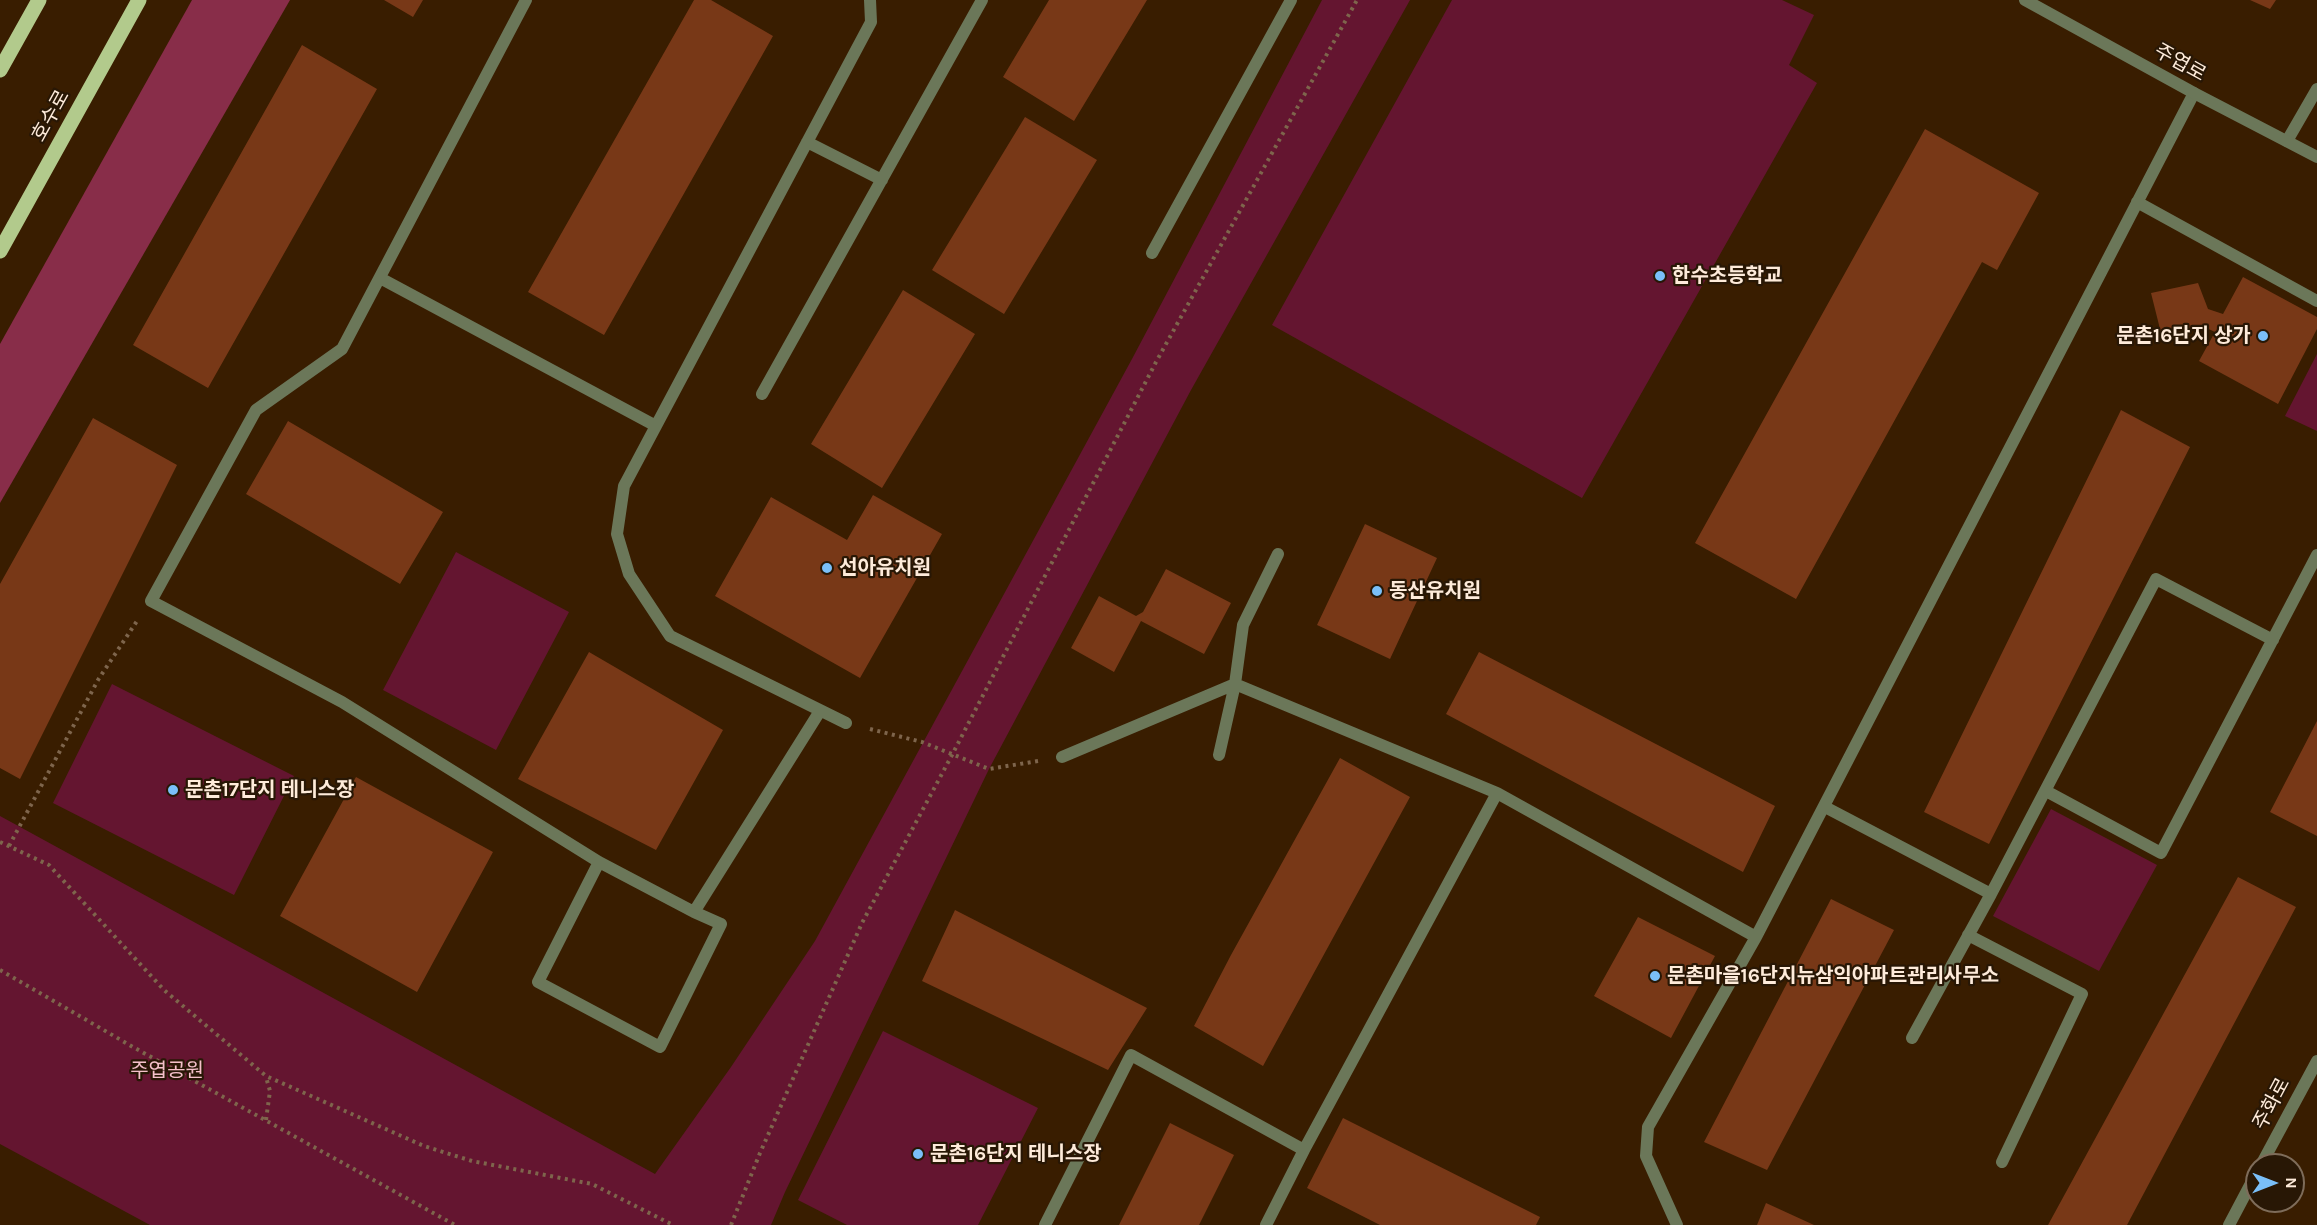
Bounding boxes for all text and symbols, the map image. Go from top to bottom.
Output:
street label: 주엽로 [2150,39,2210,87]
street label: 호수로 [27,86,75,146]
place label: 한수초등학교 [1672,264,1782,288]
marker: 한수초등학교 [1653,269,1667,283]
place label: 문촌16단지 상가 [2116,324,2251,348]
marker: 문촌16단지 상가 [2256,329,2270,343]
place label: 선아유치원 [839,556,931,580]
marker: 선아유치원 [820,561,834,575]
place label: 동산유치원 [1389,579,1481,603]
marker: 동산유치원 [1370,584,1384,598]
place label: 문촌17단지 테니스장 [185,778,354,802]
marker: 문촌17단지 테니스장 [166,783,180,797]
place label: 문촌마을16단지뉴삼익아파트관리사무소 [1667,964,1999,988]
marker: 문촌마을16단지뉴삼익아파트관리사무소 [1648,969,1662,983]
park label: 주엽공원 [130,1059,204,1083]
street label: 주화로 [2248,1074,2296,1134]
place label: 문촌16단지 테니스장 [930,1142,1102,1166]
marker: 문촌16단지 테니스장 [911,1147,925,1161]
north arrow [2245,1153,2305,1213]
text: N [2282,1177,2301,1189]

